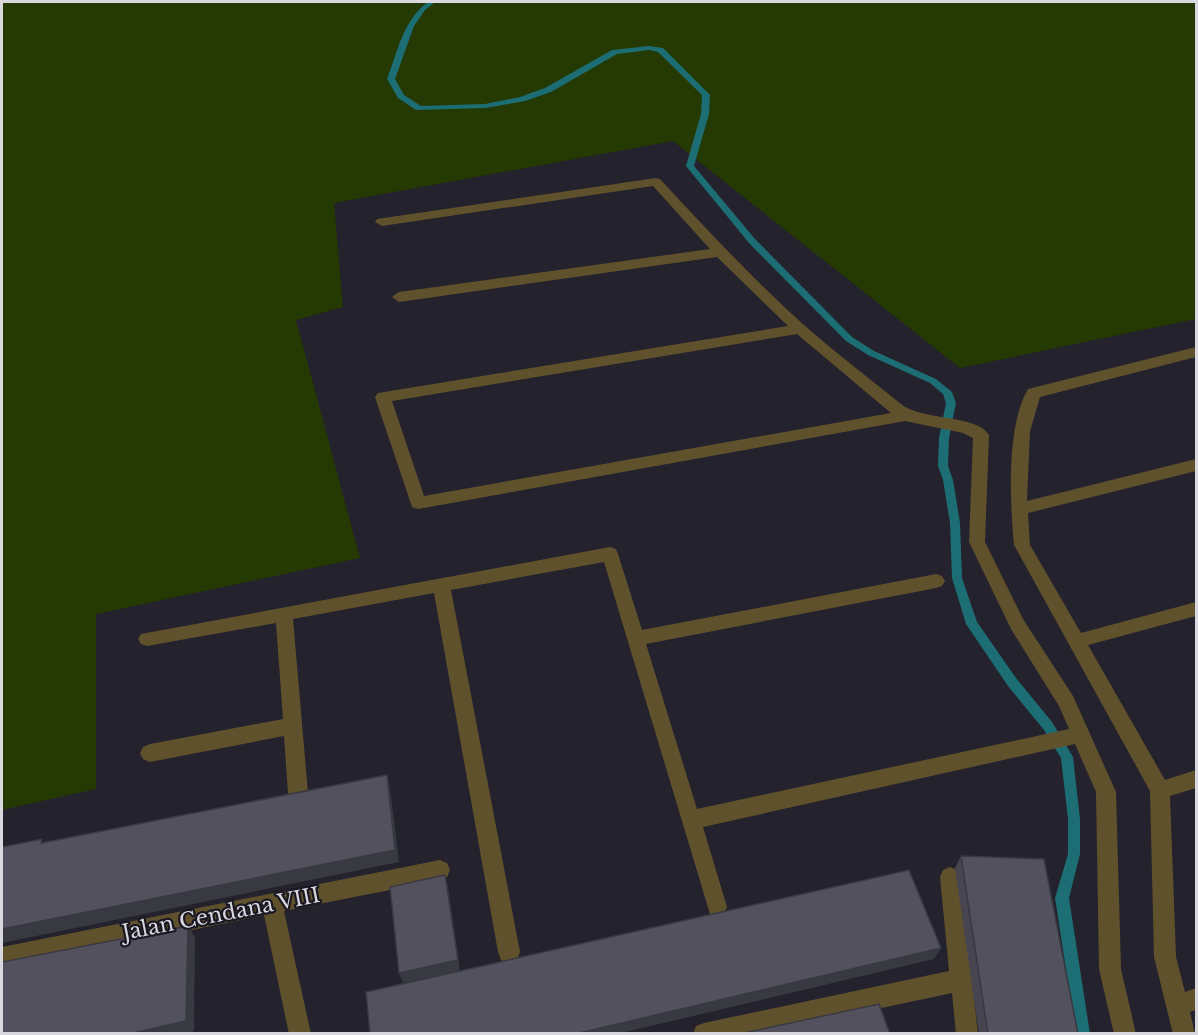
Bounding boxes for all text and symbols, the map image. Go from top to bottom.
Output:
street label: Jalan Cendana VIII [117,882,322,947]

